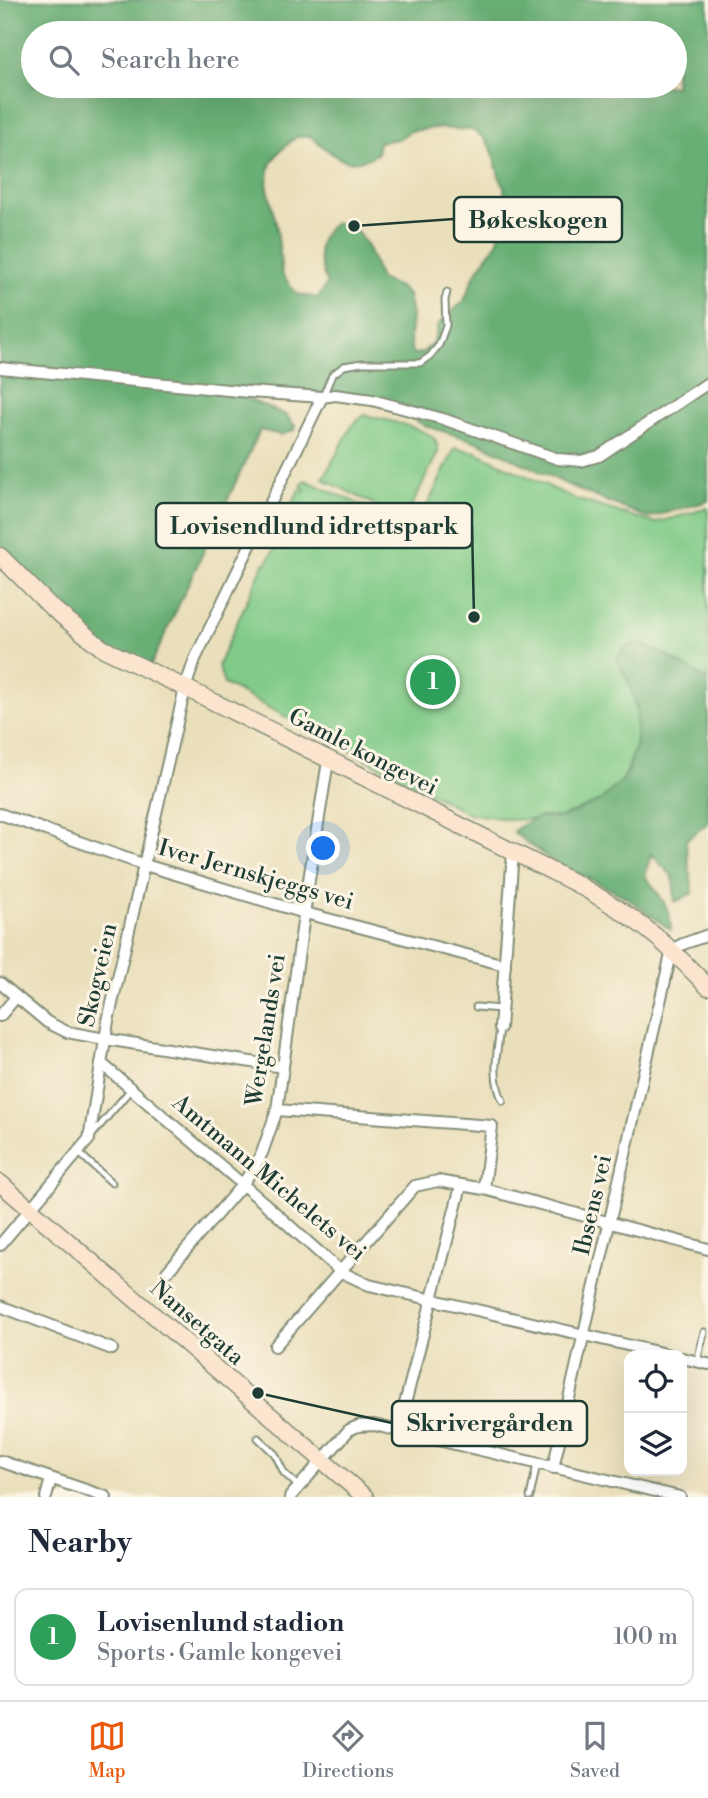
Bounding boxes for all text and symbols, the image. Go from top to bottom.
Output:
search box [21,21,687,98]
icon: search [45,41,83,79]
text: Search here [101,44,240,76]
callout: Bøkeskogen [454,197,622,242]
text: Bøkeskogen [468,206,608,236]
callout: Lovisendlund idrettspark [156,503,472,548]
text: Lovisendlund idrettspark [170,512,459,542]
pin: 1 [410,656,456,708]
street label: Gamle kongevei [284,702,442,802]
your location [306,831,340,865]
street label: Iver Jernskjeggs vei [155,834,357,916]
street label: Skogveien [73,920,124,1029]
street label: Wergelands vei [240,952,292,1109]
street label: Amtmann Michelets vei [166,1088,372,1267]
street label: Ibsens vei [568,1152,618,1258]
street label: Nansetgata [144,1275,250,1372]
map controls [624,1350,687,1476]
button: locate [624,1350,687,1413]
callout: Skrivergården [392,1401,587,1446]
text: Skrivergården [407,1409,574,1439]
button: layers [624,1413,687,1476]
text: Nearby [28,1524,132,1562]
text: Lovisenlund stadion [97,1607,344,1639]
text: 1 [47,1623,59,1651]
text: 100 m [613,1623,678,1651]
text: Sports · Gamle kongevei [97,1639,342,1667]
tab: Map [88,1717,126,1783]
tab: Directions [302,1717,394,1783]
tab: Saved [570,1717,620,1783]

